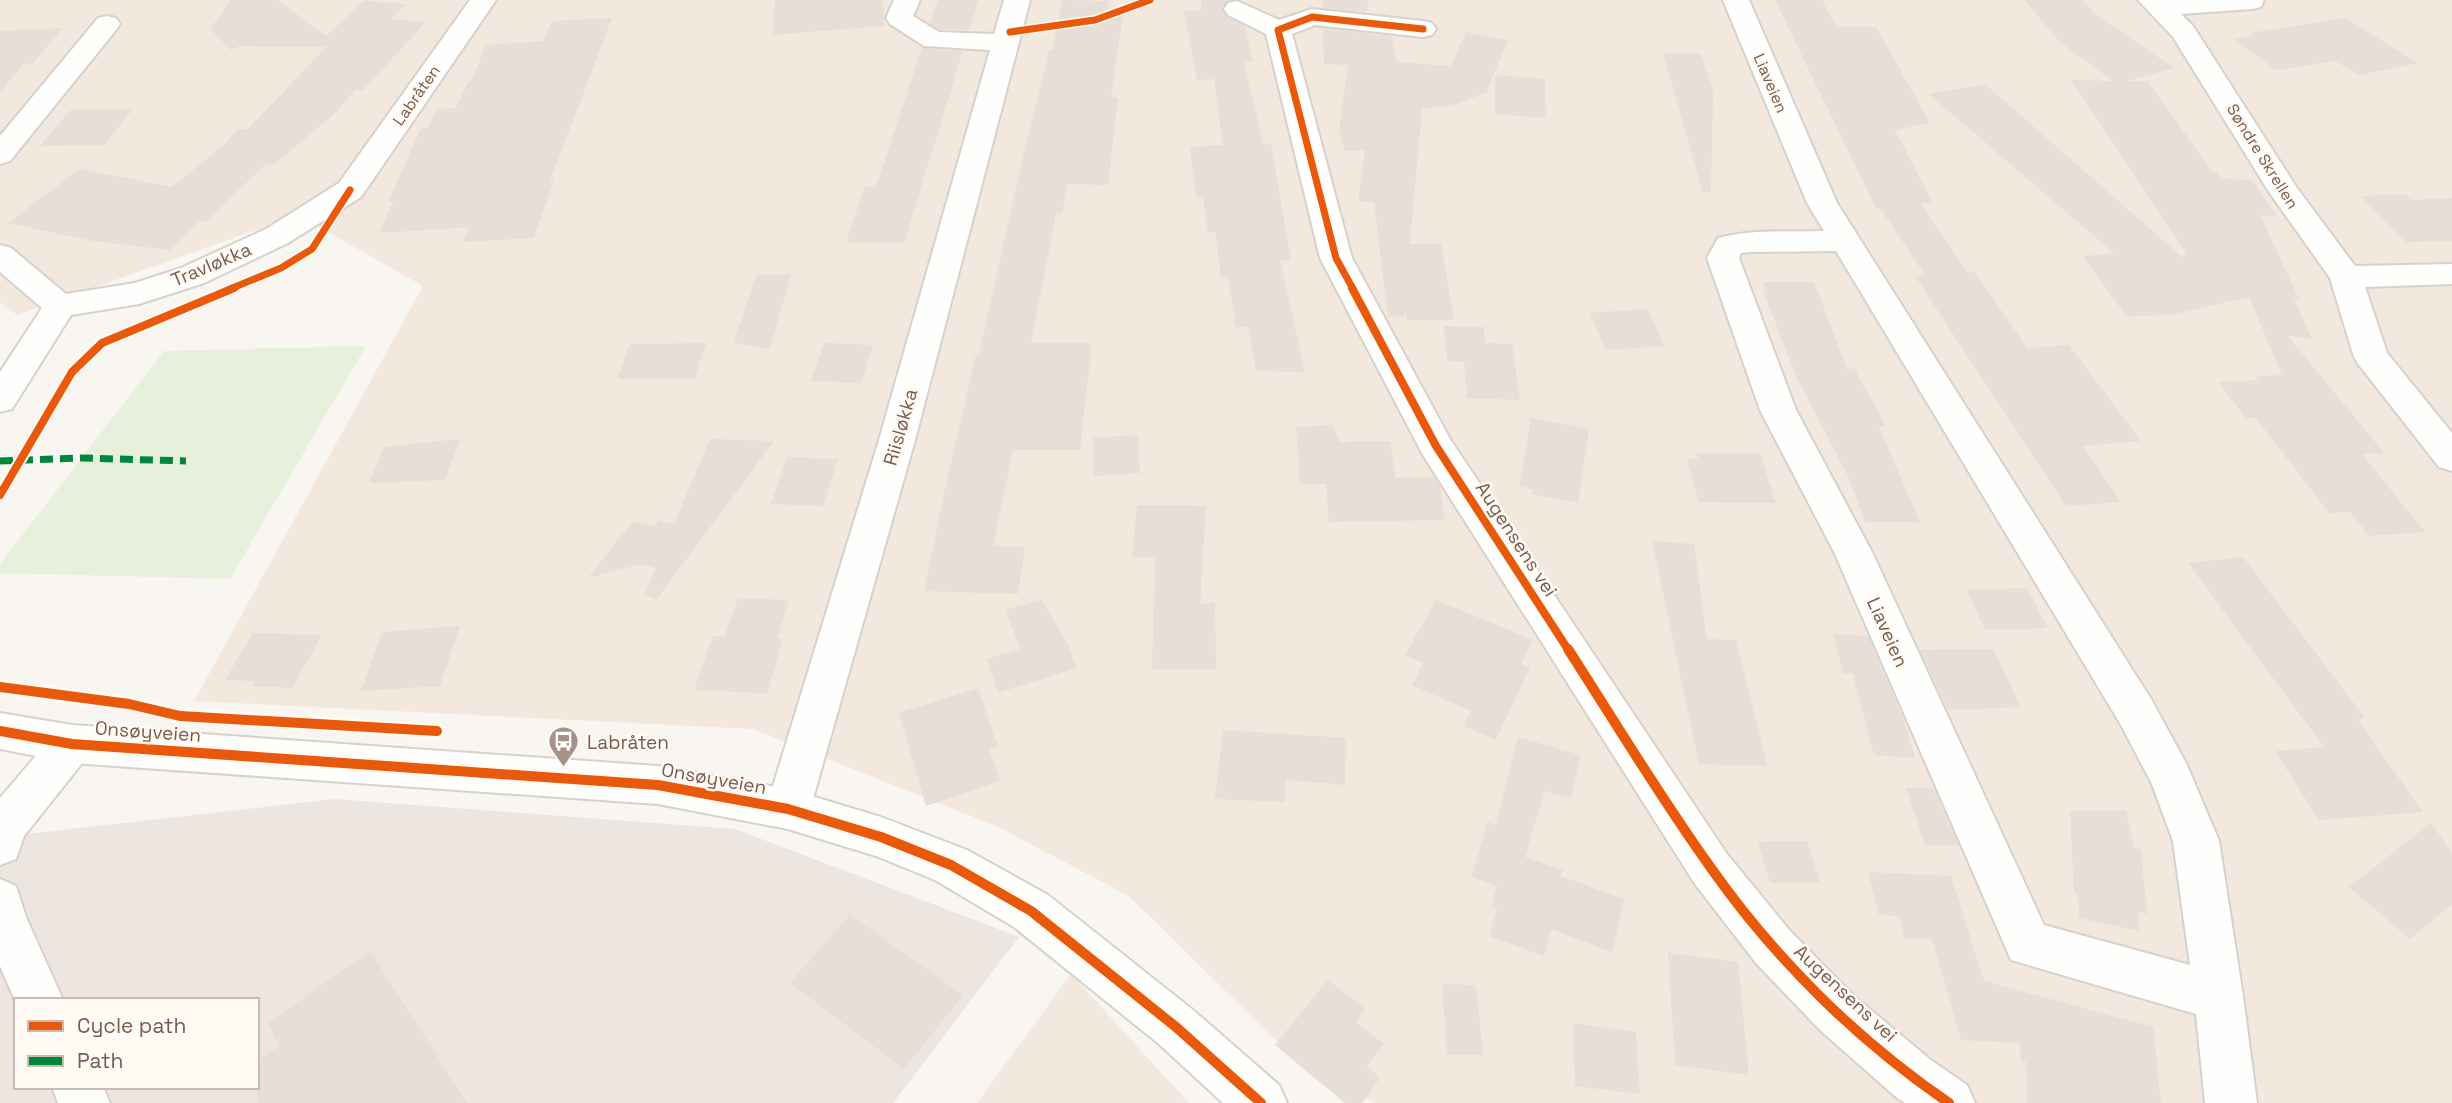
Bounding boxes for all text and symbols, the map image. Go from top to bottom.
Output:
street label: Liaveien [1749,50,1792,116]
street label: Labråten [388,61,445,130]
street label: Søndre Skrellen [2222,100,2303,213]
street label: Travløkka [167,236,255,293]
street label: Riisløkka [878,386,923,468]
street label: Augensens vei [1470,477,1563,602]
street label: Liaveien [1861,593,1914,671]
street label: Onsøyveien [94,715,202,748]
bus stop icon: Labråten [547,725,581,769]
place label: Labråten [587,730,669,755]
street label: Onsøyveien [659,757,768,800]
street label: Augensens vei [1789,939,1903,1048]
legend [14,998,259,1089]
text: Cycle path [77,1012,186,1039]
text: Path [77,1047,123,1074]

